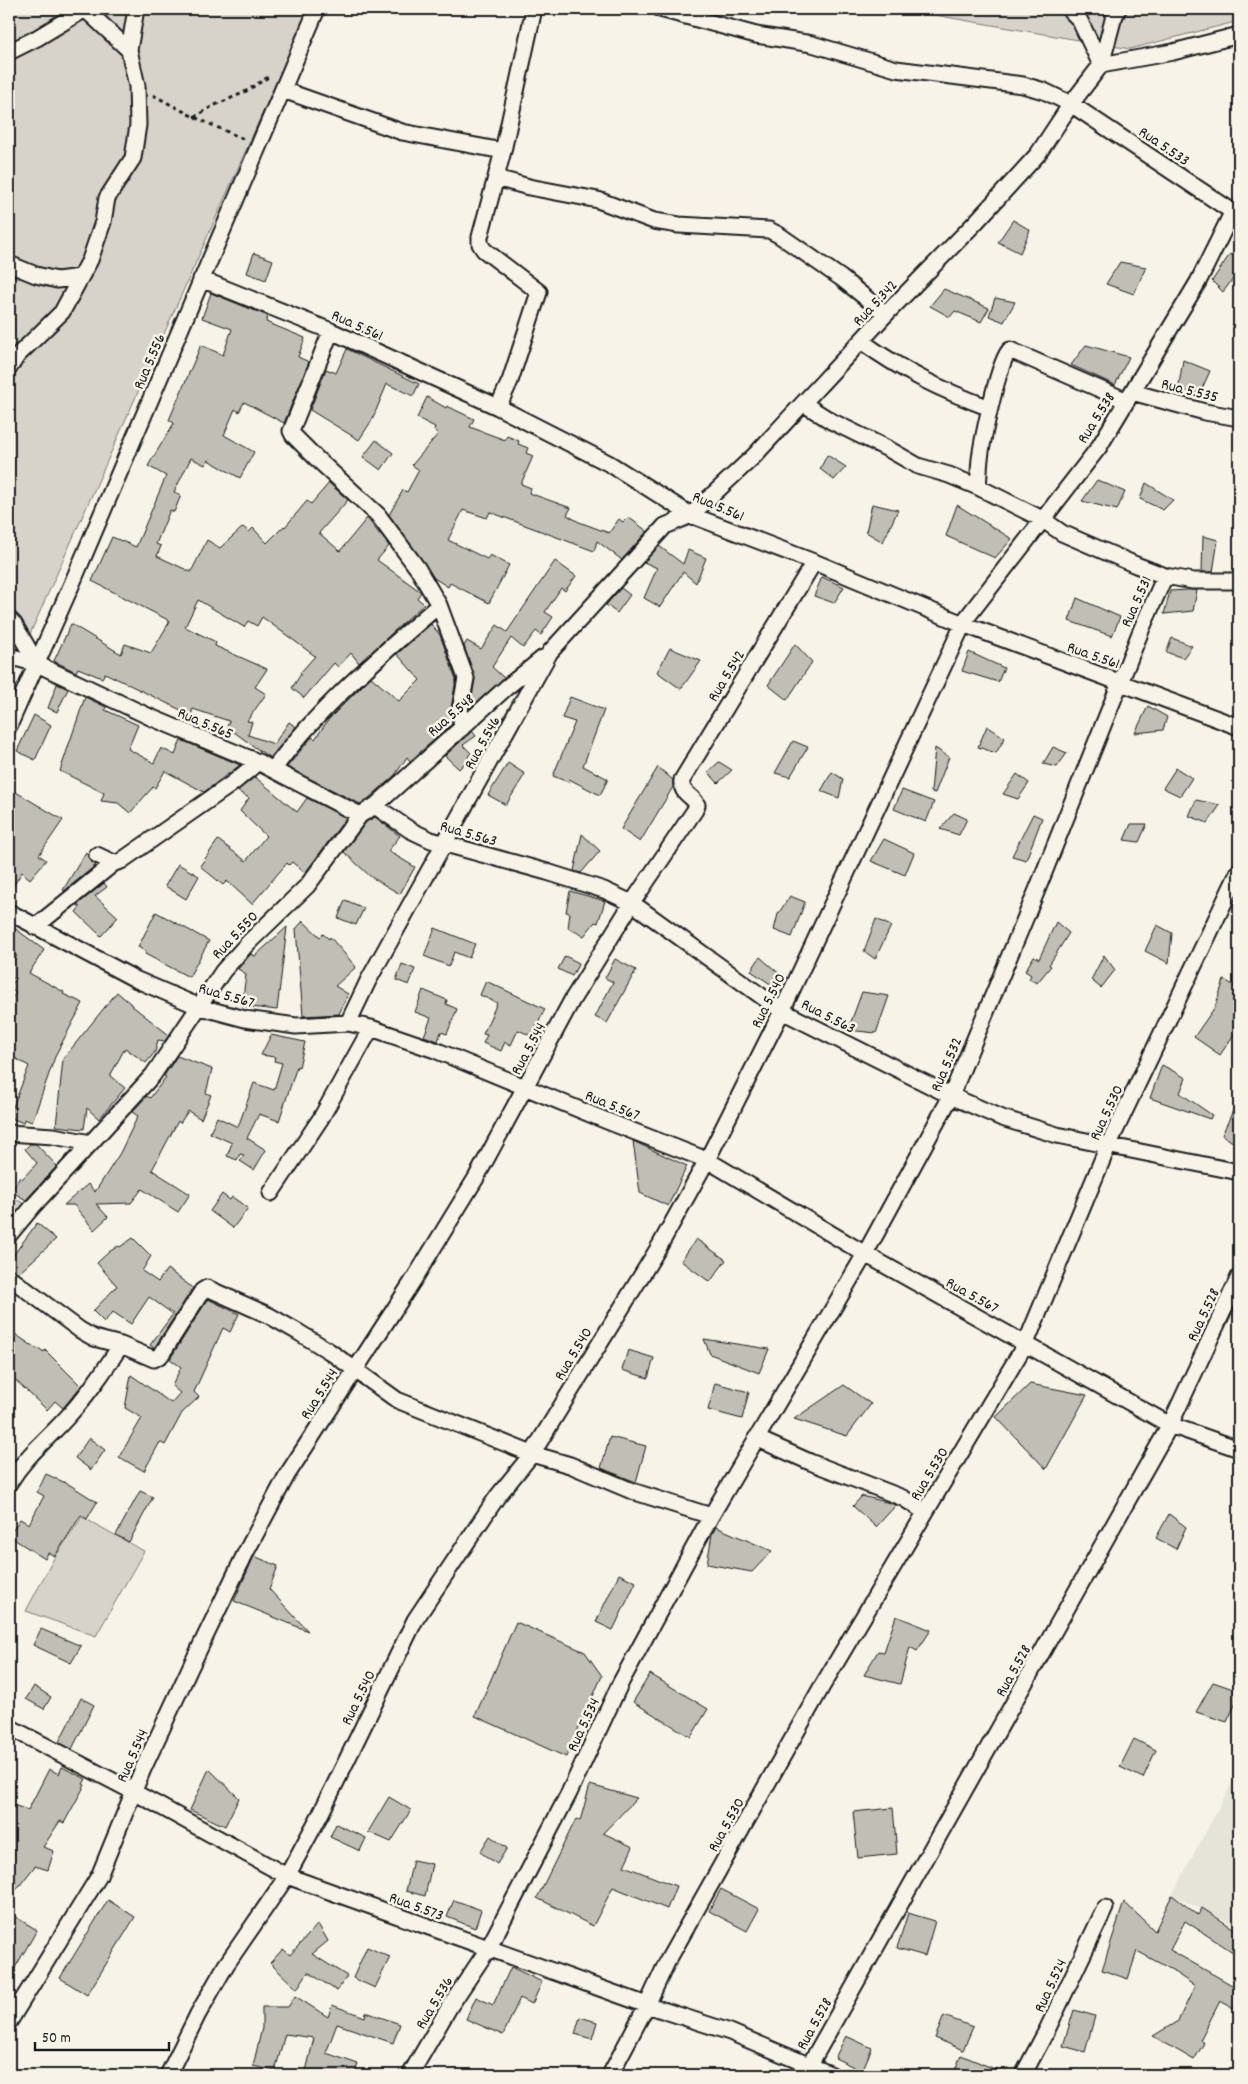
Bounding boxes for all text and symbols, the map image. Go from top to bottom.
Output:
street label: Rua 5.533 [1133,121,1194,173]
street label: Rua 5.342 [848,275,904,332]
street label: Rua 5.561 [327,305,387,348]
street label: Rua 5.556 [128,330,172,393]
street label: Rua 5.535 [1159,373,1220,410]
street label: Rua 5.538 [1072,388,1122,449]
street label: Rua 5.561 [688,486,748,529]
street label: Rua 5.531 [1116,573,1159,631]
street label: Rua 5.561 [1064,637,1123,676]
street label: Rua 5.542 [703,646,752,707]
street label: Rua 5.548 [423,689,480,743]
street label: Rua 5.565 [174,702,236,746]
street label: Rua 5.546 [459,712,507,774]
street label: Rua 5.563 [437,815,499,853]
street label: Rua 5.550 [207,906,265,965]
street label: Rua 5.540 [746,970,792,1033]
street label: Rua 5.567 [196,977,257,1015]
street label: Rua 5.563 [797,994,859,1041]
street label: Rua 5.544 [506,1019,553,1080]
street label: Rua 5.532 [925,1034,969,1096]
street label: Rua 5.530 [1084,1081,1130,1145]
street label: Rua 5.567 [581,1085,643,1128]
street label: Rua 5.567 [941,1272,1002,1320]
street label: Rua 5.528 [1182,1284,1227,1346]
street label: Rua 5.540 [549,1323,599,1385]
street label: Rua 5.544 [295,1364,345,1424]
street label: Rua 5.530 [905,1443,955,1506]
street label: Rua 5.528 [990,1641,1038,1702]
street label: Rua 5.540 [336,1667,382,1730]
street label: Rua 5.534 [562,1694,607,1756]
street label: Rua 5.544 [111,1725,155,1787]
street label: Rua 5.530 [703,1794,752,1857]
street label: Rua 5.573 [386,1887,447,1928]
street label: Rua 5.524 [1029,1955,1074,2017]
street label: Rua 5.536 [410,1972,460,2034]
street label: Rua 5.528 [791,1994,839,2055]
scale bar [35,2019,169,2051]
text: 50 m [42,2028,71,2050]

